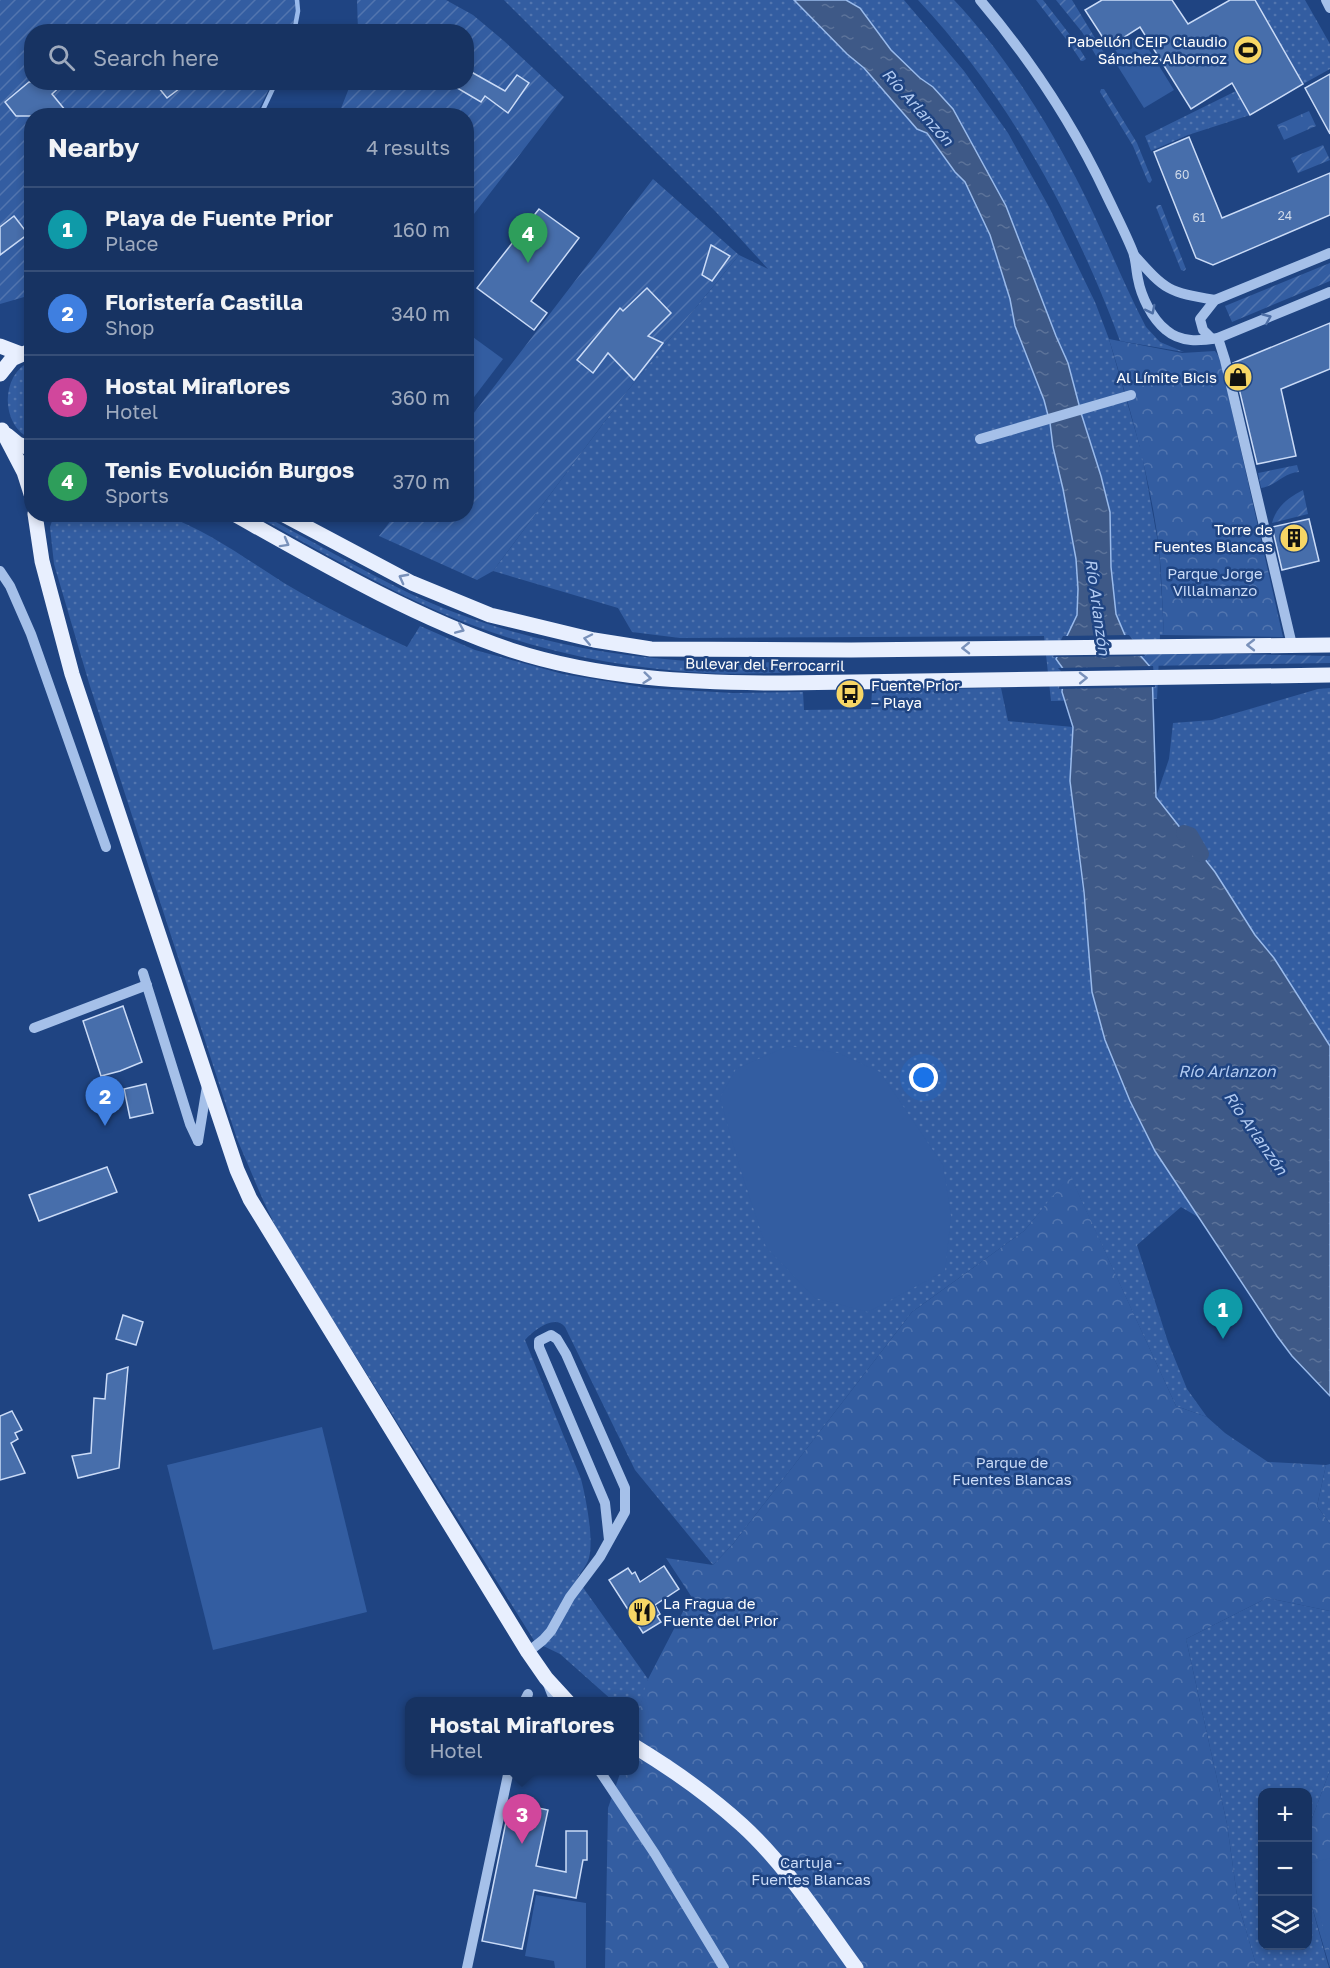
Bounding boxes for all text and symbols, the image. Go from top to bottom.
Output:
search box [24,24,474,90]
place label: Pabellón CEIP Claudio Sánchez Albornoz [1067,32,1227,67]
sports icon: Pabellón CEIP Claudio Sánchez Albornoz [1232,34,1264,66]
icon: search [45,41,78,74]
text: Search here [93,44,219,71]
water label: Río Arlanzón [878,64,959,151]
text: Nearby [48,132,139,163]
text: 4 results [366,135,450,159]
house number: 60 [1175,167,1189,182]
text: Playa de Fuente Prior [105,204,333,231]
house number: 24 [1278,208,1292,223]
house number: 61 [1192,210,1206,225]
pin: 4 [508,214,548,263]
text: 1 [62,217,73,241]
text: 160 m [393,217,450,241]
text: Place [105,231,158,255]
text: Floristería Castilla [105,288,303,315]
text: 2 [61,301,74,325]
text: 340 m [391,301,450,325]
one-way arrow [1144,303,1155,314]
one-way arrow [1261,313,1272,325]
text: Shop [105,315,154,339]
shop icon: Al Límite Bicis [1222,361,1254,393]
place label: Al Límite Bicis [1116,368,1217,386]
text: Hostal Miraflores [105,372,290,399]
text: 3 [61,385,74,409]
text: 360 m [391,385,450,409]
text: Hotel [105,399,158,423]
text: Tenis Evolución Burgos [105,456,354,483]
text: 4 [61,469,74,493]
text: 370 m [393,469,450,493]
text: Sports [105,483,169,507]
place label: Torre de Fuentes Blancas [1154,520,1273,555]
building icon: Torre de Fuentes Blancas [1278,522,1310,554]
one-way arrow [279,536,289,547]
water label: Río Arlanzón [1081,557,1115,658]
park label: Parque Jorge Villalmanzo [1167,564,1263,599]
one-way arrow [399,574,409,585]
one-way arrow [453,622,464,634]
one-way arrow [583,633,593,646]
one-way arrow [1246,639,1255,651]
one-way arrow [961,642,970,654]
street label: Bulevar del Ferrocarril [685,654,845,674]
one-way arrow [643,671,652,684]
one-way arrow [1078,672,1087,684]
place label: Fuente Prior – Playa [871,676,960,711]
bus stop icon: Fuente Prior – Playa [834,678,866,710]
water label: Río Arlanzon [1178,1061,1277,1081]
your location [909,1063,938,1092]
pin: 2 [86,1076,124,1126]
water label: Río Arlanzón [1220,1087,1293,1180]
pin: 1 [1204,1290,1242,1339]
park label: Parque de Fuentes Blancas [952,1453,1072,1488]
place label: La Fragua de Fuente del Prior [663,1594,778,1629]
restaurant icon: La Fragua de Fuente del Prior [626,1596,658,1628]
popup [405,1697,639,1775]
text: Hostal Miraflores [429,1711,615,1738]
text: Hotel [429,1738,483,1762]
map controls [1258,1788,1312,1950]
button: + [1258,1788,1312,1842]
pin: 3 [502,1794,542,1844]
button: − [1258,1842,1312,1896]
park label: Cartuja - Fuentes Blancas [751,1853,871,1888]
button: layers [1258,1896,1312,1950]

